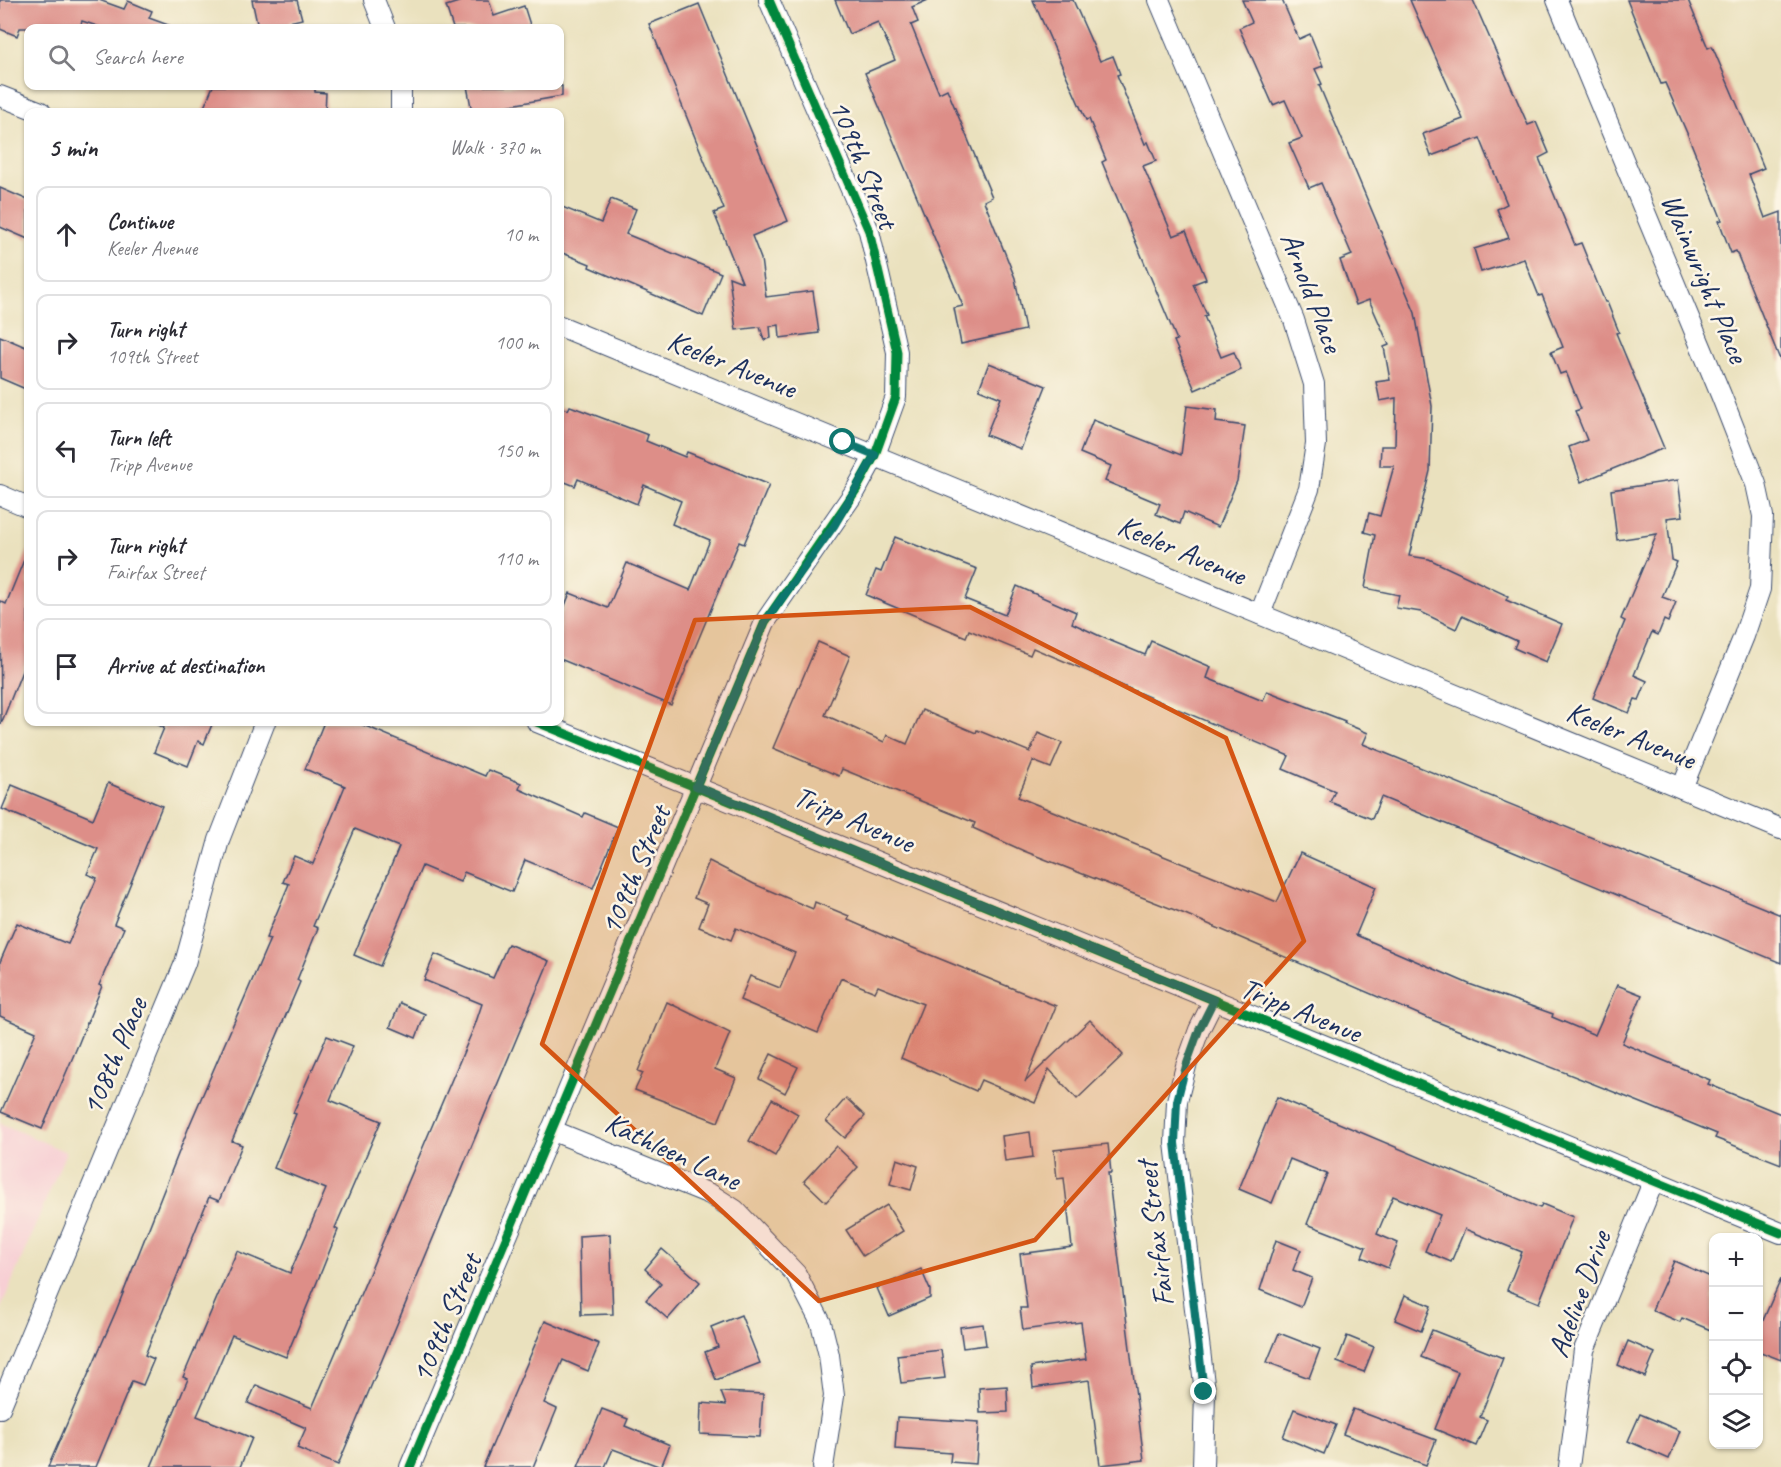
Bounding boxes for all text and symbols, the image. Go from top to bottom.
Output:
search box [24,24,564,90]
icon: search [45,41,78,74]
text: Search here [93,43,183,71]
street label: 109th Street [821,94,908,237]
text: 5 min [48,131,97,164]
text: Walk · 370 m [450,135,540,160]
street label: Wainwright Place [1652,188,1759,370]
text: Continue [107,208,173,236]
icon: ahead [50,218,83,251]
text: 10 m [504,222,538,247]
street label: Arnold Place [1272,226,1353,360]
text: Keeler Avenue [107,236,197,261]
text: Turn right [107,316,184,344]
street label: Keeler Avenue [662,321,804,408]
icon: right [50,326,83,359]
text: 100 m [495,330,538,355]
text: 109th Street [107,344,198,369]
text: Turn left [107,424,171,452]
route start [829,428,855,454]
icon: left [50,434,83,467]
text: 150 m [495,438,538,463]
text: Tripp Avenue [107,452,192,477]
street label: Keeler Avenue [1112,506,1254,595]
text: Turn right [107,532,184,560]
icon: right [50,542,83,575]
text: 110 m [495,546,538,571]
text: Fairfax Street [107,560,204,585]
icon: arrive [50,650,83,683]
text: Arrive at destination [107,652,264,680]
street label: Keeler Avenue [1561,692,1703,779]
street label: Tripp Avenue [788,777,922,862]
street label: 109th Street [591,797,680,940]
street label: Tripp Avenue [1235,969,1369,1052]
street label: 108th Place [72,990,157,1120]
street label: Kathleen Lane [599,1103,749,1200]
street label: Fairfax Street [1127,1155,1183,1309]
street label: Adeline Drive [1539,1224,1620,1362]
map controls [1709,1233,1763,1449]
button: + [1709,1233,1763,1287]
street label: 109th Street [402,1245,491,1388]
button: − [1709,1287,1763,1341]
button: locate [1709,1341,1763,1395]
route end [1190,1378,1216,1404]
button: layers [1709,1395,1763,1449]

